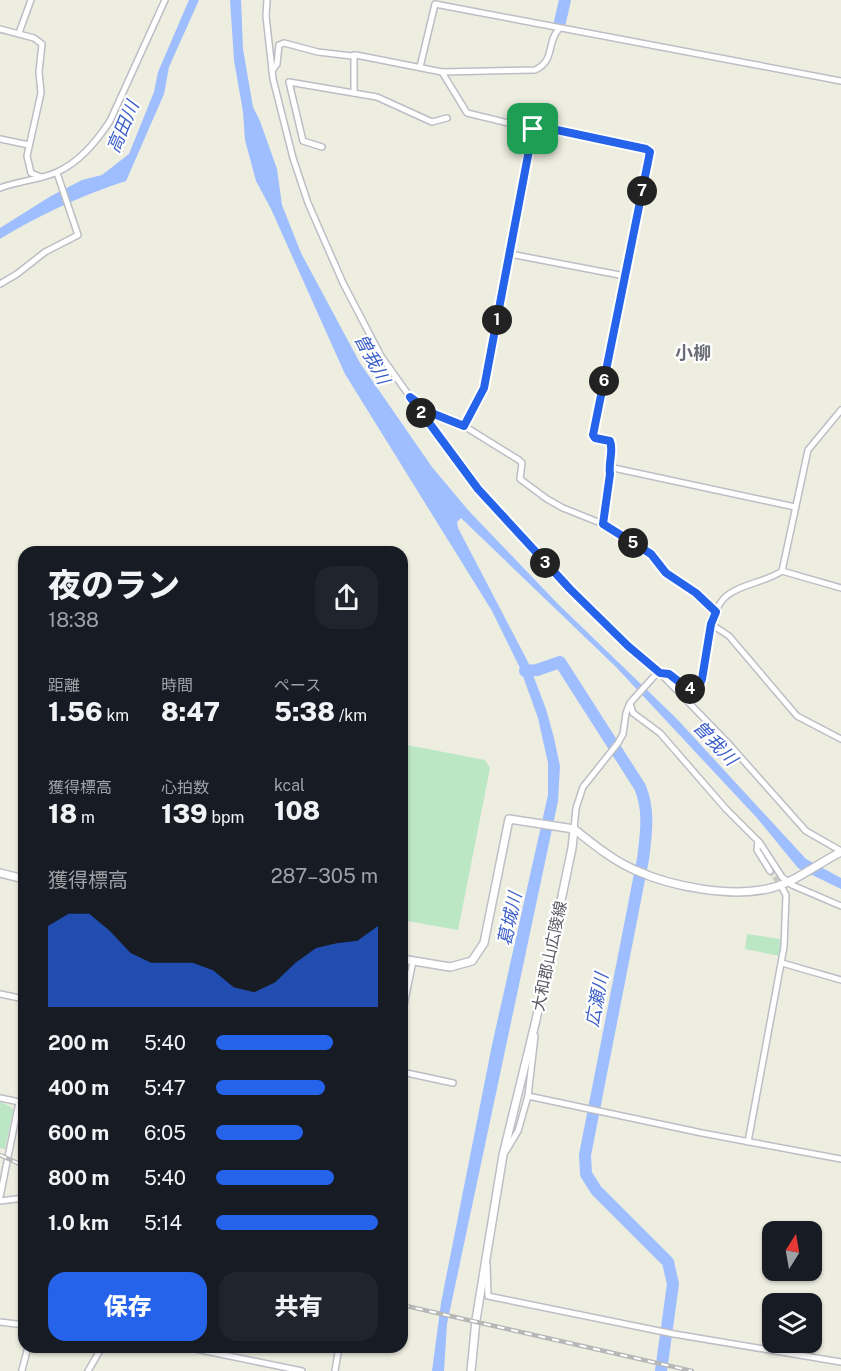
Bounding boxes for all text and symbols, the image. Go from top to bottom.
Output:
water label: 高田川 [102,96,144,156]
pin [507,103,558,154]
icon: arrive [516,112,549,145]
pin: 7 [627,176,657,206]
text: 7 [637,181,647,200]
pin: 1 [482,305,512,335]
text: 1 [494,310,500,329]
water label: 曽我川 [350,330,395,389]
district label: 小柳 [675,342,711,363]
pin: 6 [589,366,619,396]
text: 6 [599,371,609,390]
pin: 2 [406,398,436,428]
text: 2 [416,403,426,422]
pin: 5 [618,528,648,558]
text: 5 [628,533,638,552]
pin: 3 [530,548,560,578]
text: 3 [540,553,550,572]
text: 夜のラン [48,566,180,604]
button: share [315,566,378,629]
text: 18:38 [48,608,99,632]
pin: 4 [675,674,705,704]
text: 距離 [48,676,80,695]
text: 時間 [161,676,193,695]
text: ペース [274,676,321,695]
text: 4 [685,679,695,698]
text: 1.56 [48,696,103,727]
text: 8:47 [161,696,220,727]
text: 5:38 [274,696,335,727]
text: km [103,706,129,725]
text: /km [335,706,367,725]
water label: 曽我川 [689,716,743,771]
text: kcal [274,776,305,795]
text: 獲得標高 [48,778,112,797]
text: 心拍数 [161,778,209,797]
text: 108 [274,795,320,826]
text: 18 [48,798,77,829]
text: 139 [161,798,208,829]
text: m [77,808,95,827]
text: bpm [208,808,244,827]
text: 287–305 m [271,864,378,888]
text: 獲得標高 [48,868,128,892]
water label: 葛城川 [494,888,526,947]
street label: 大和郡山広陵線 [529,899,570,1013]
water label: 広瀬川 [581,969,612,1028]
text: 200 m [48,1031,109,1055]
text: 5:40 [144,1031,186,1055]
text: 400 m [48,1076,109,1100]
text: 5:47 [144,1076,186,1100]
text: 600 m [48,1121,109,1145]
text: 6:05 [144,1121,186,1145]
text: 800 m [48,1166,110,1190]
text: 5:40 [144,1166,186,1190]
text: 1.0 km [48,1211,109,1235]
text: 5:14 [144,1211,182,1235]
north arrow [762,1221,822,1281]
map controls [762,1221,822,1353]
button: 保存 [48,1272,207,1341]
button: 共有 [219,1272,378,1341]
button: layers [762,1293,822,1353]

